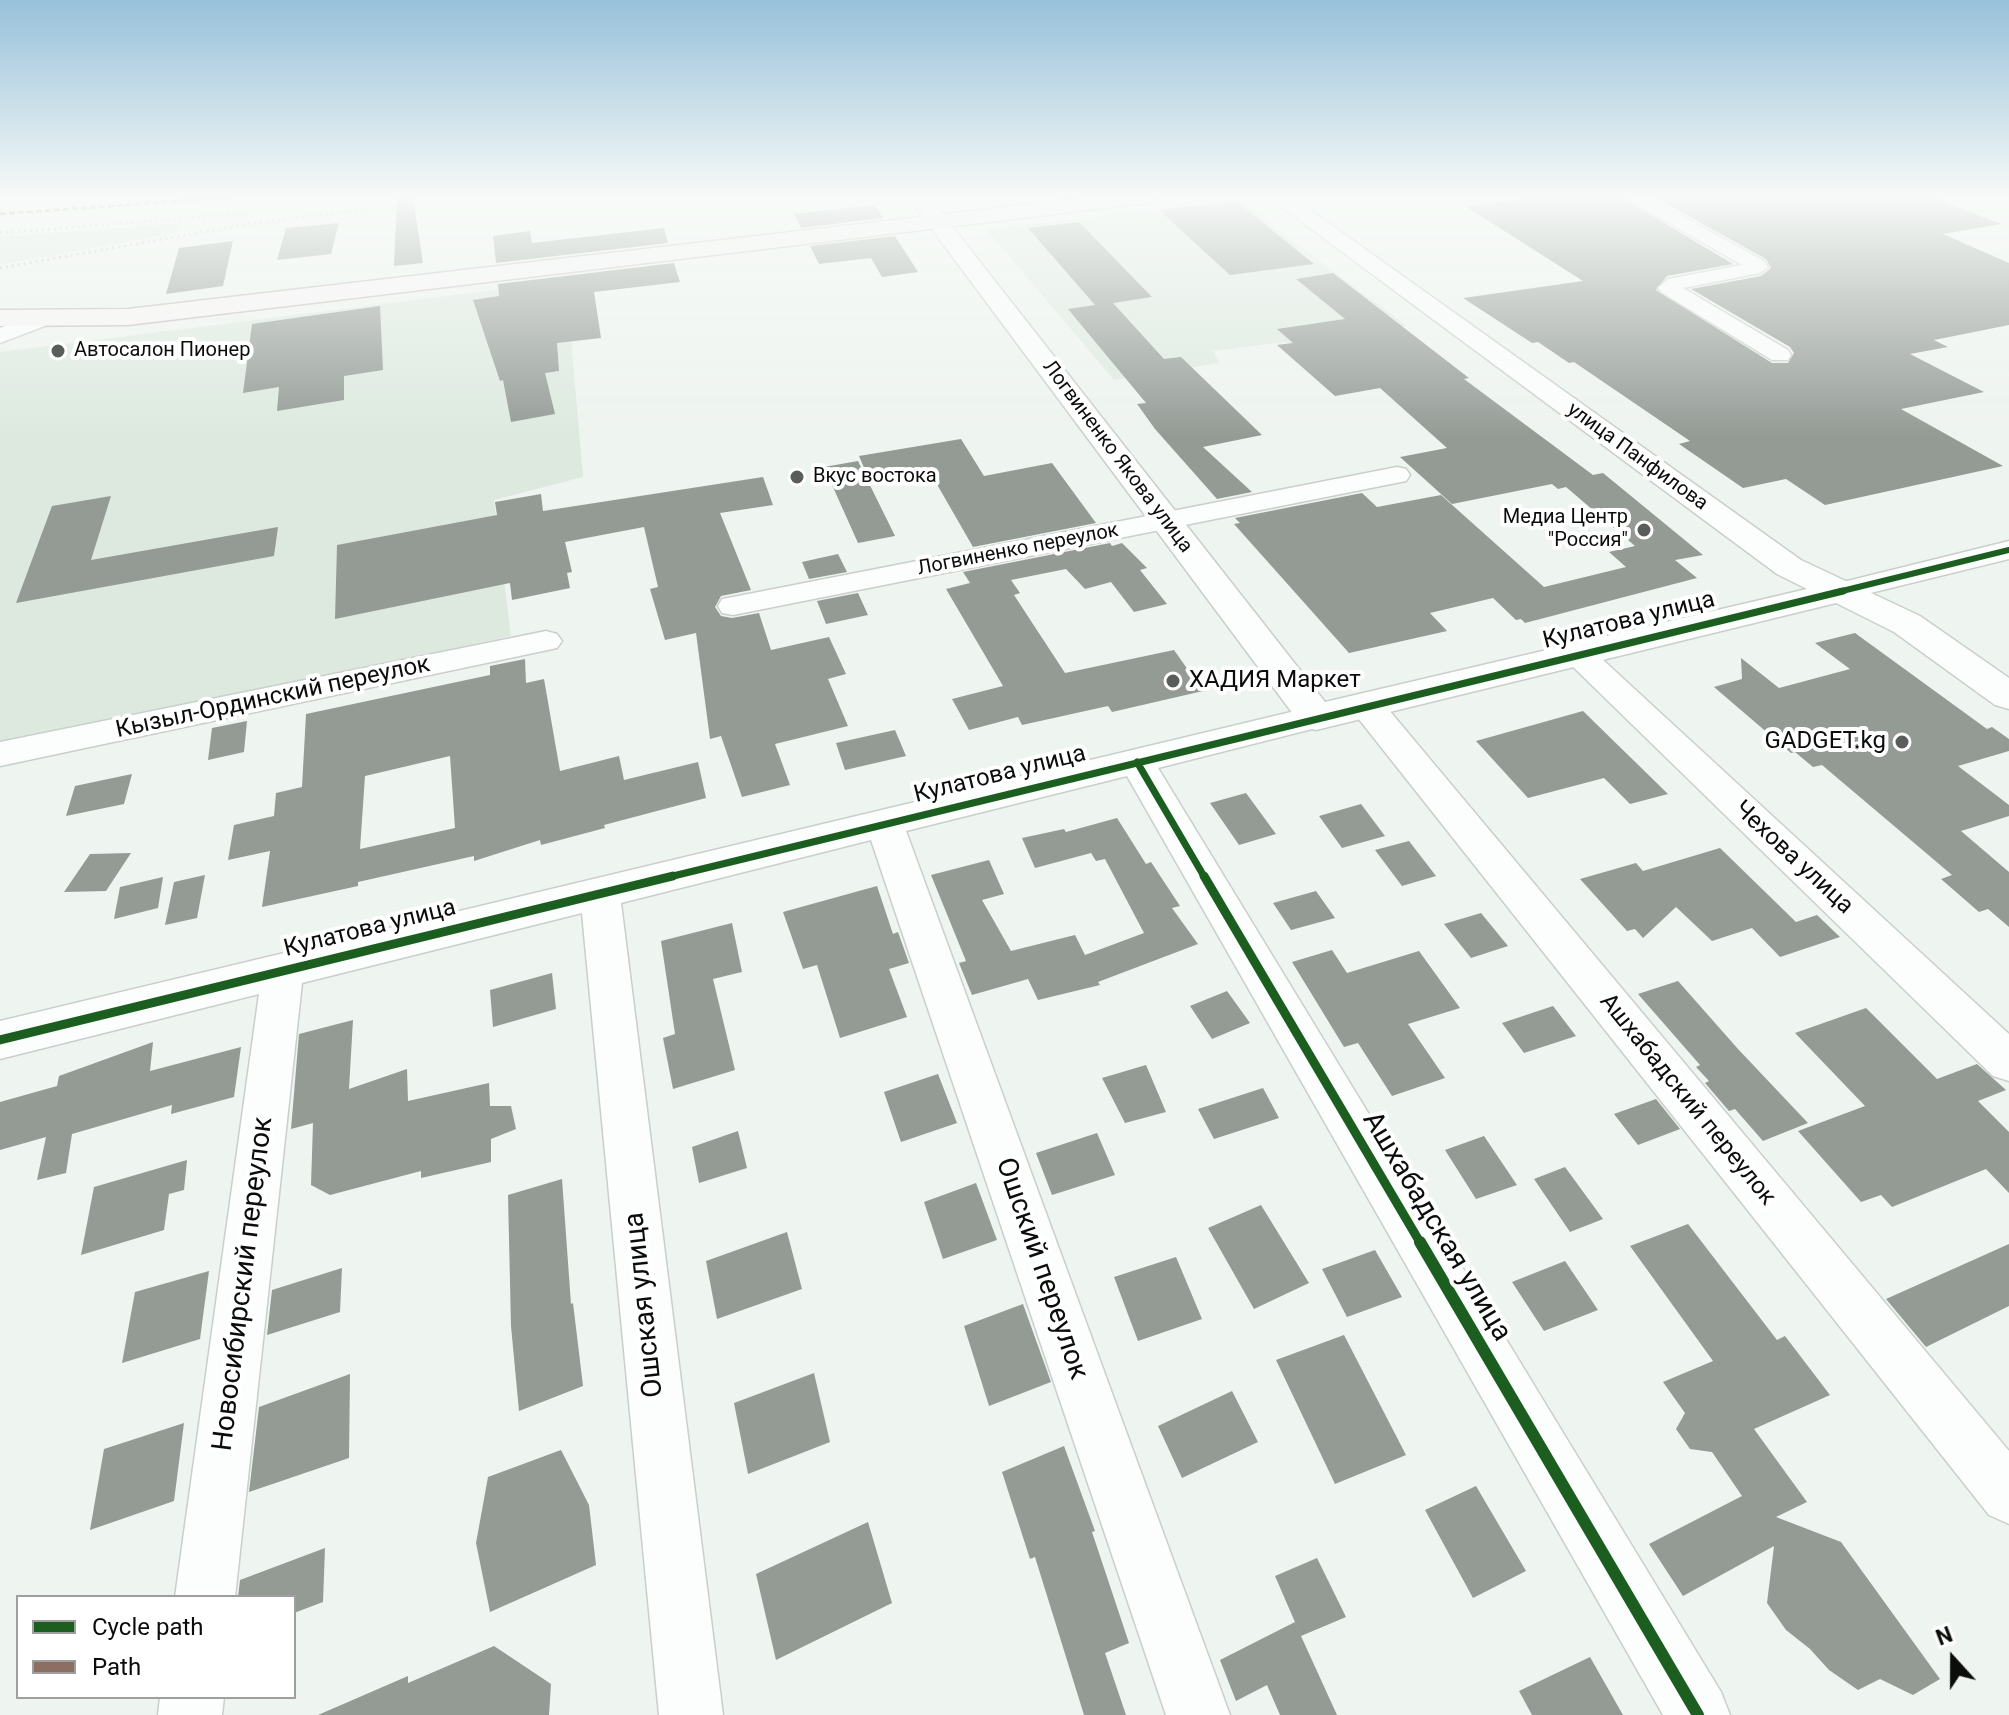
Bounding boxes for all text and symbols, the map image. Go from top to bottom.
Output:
place label: Автосалон Пионер [74,339,250,363]
marker: Автосалон Пионер [49,342,67,360]
street label: Логвиненко Якова улица [1037,356,1197,558]
street label: улица Панфилова [1562,398,1712,516]
place label: Вкус востока [813,465,937,489]
marker: Вкус востока [788,468,806,486]
place label: Медиа Центр "Россия" [1503,506,1628,553]
street label: Логвиненко переулок [915,519,1121,581]
marker: Медиа Центр "Россия" [1635,521,1653,539]
street label: Кулатова улица [1540,586,1718,656]
street label: Кызыл-Ординский переулок [113,651,433,745]
place label: ХАДИЯ Маркет [1189,667,1361,695]
marker: ХАДИЯ Маркет [1164,672,1182,690]
place label: GADGET.kg [1765,728,1886,756]
marker: GADGET.kg [1893,733,1911,751]
street label: Кулатова улица [911,740,1089,810]
street label: Чехова улица [1727,795,1859,921]
street label: Кулатова улица [281,894,459,964]
street label: Ашхабадский переулок [1593,988,1781,1212]
street label: Ашхабадская улица [1354,1106,1518,1348]
street label: Новосибирский переулок [207,1115,281,1453]
street label: Ошский переулок [987,1154,1095,1384]
street label: Ошская улица [619,1211,671,1399]
legend [16,1595,296,1699]
text: Cycle path [92,1613,204,1641]
north arrow [1913,1619,1993,1699]
text: N [1932,1622,1956,1651]
text: Path [92,1653,141,1681]

